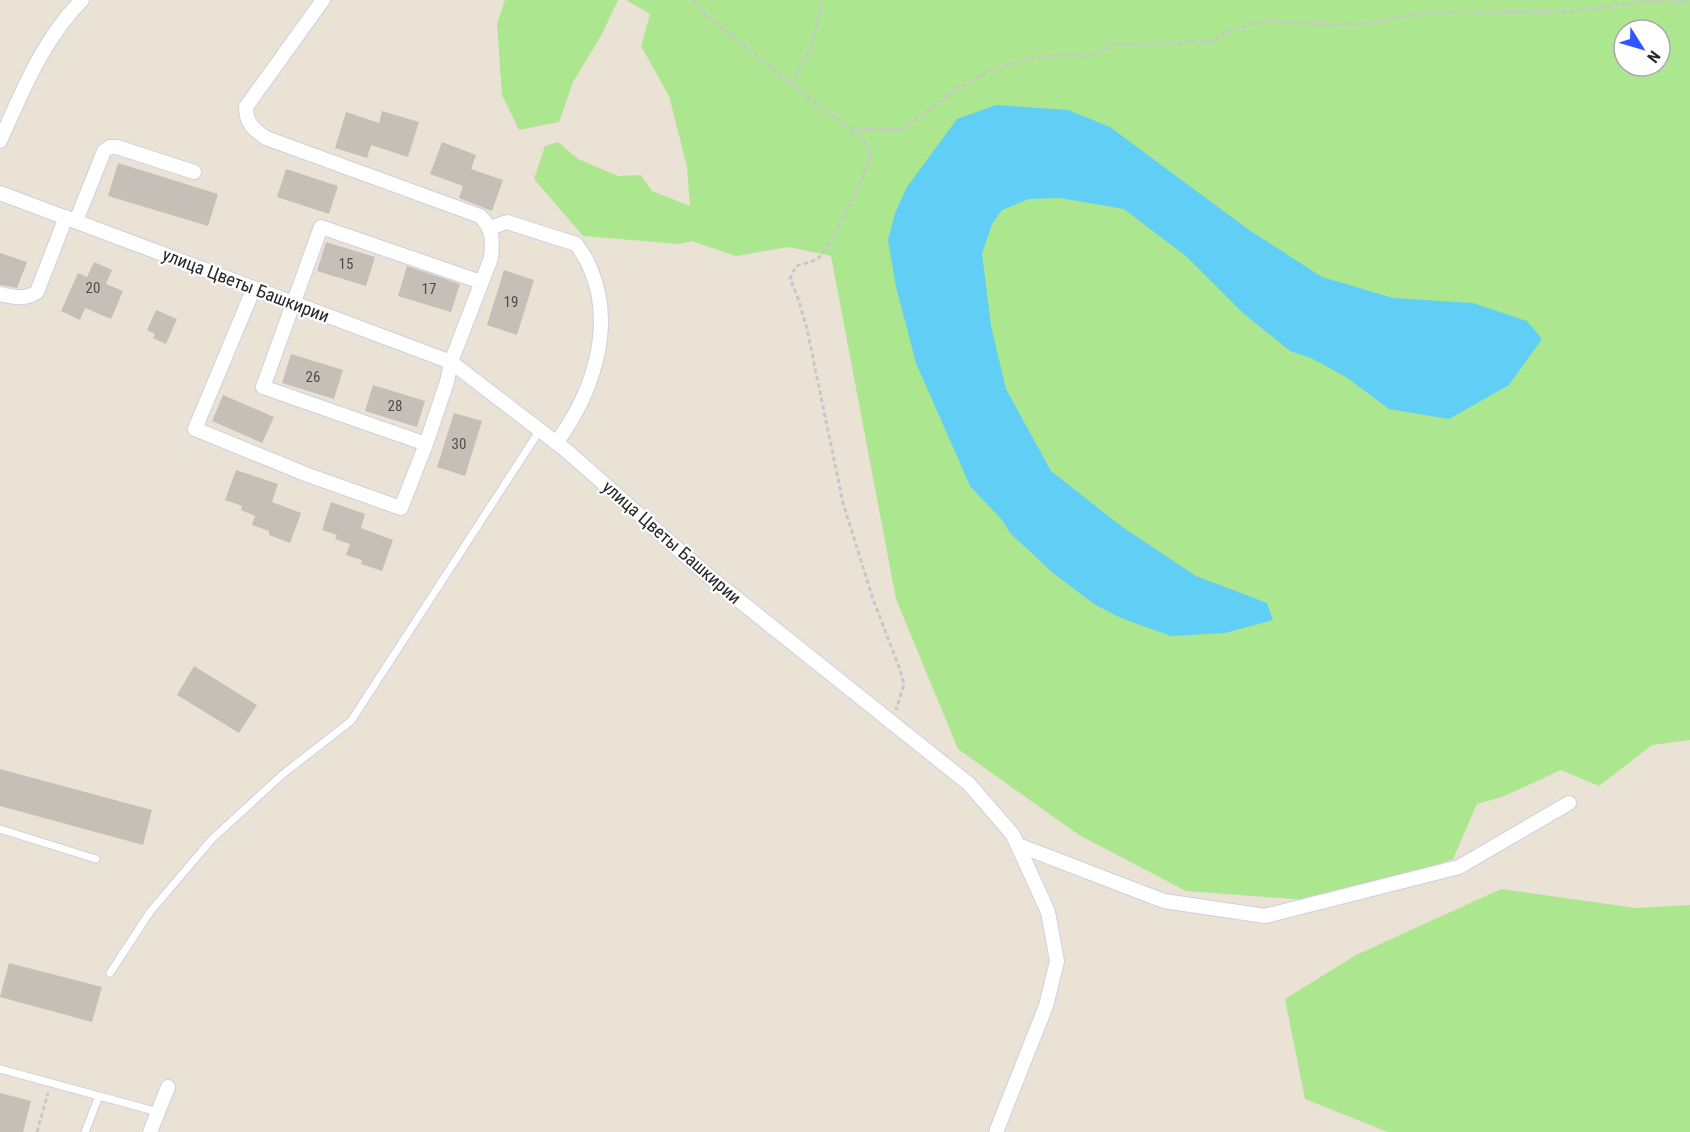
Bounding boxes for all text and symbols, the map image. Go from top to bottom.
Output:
north arrow [1612,18,1672,78]
text: N [1643,47,1664,66]
street label: улица Цветы Башкирии [160,244,332,326]
house number: 15 [339,255,353,273]
house number: 20 [86,279,100,297]
house number: 17 [422,280,436,298]
house number: 19 [504,293,518,311]
house number: 26 [306,368,320,386]
house number: 28 [388,397,402,415]
house number: 30 [452,435,466,453]
street label: улица Цветы Башкирии [598,476,746,608]

